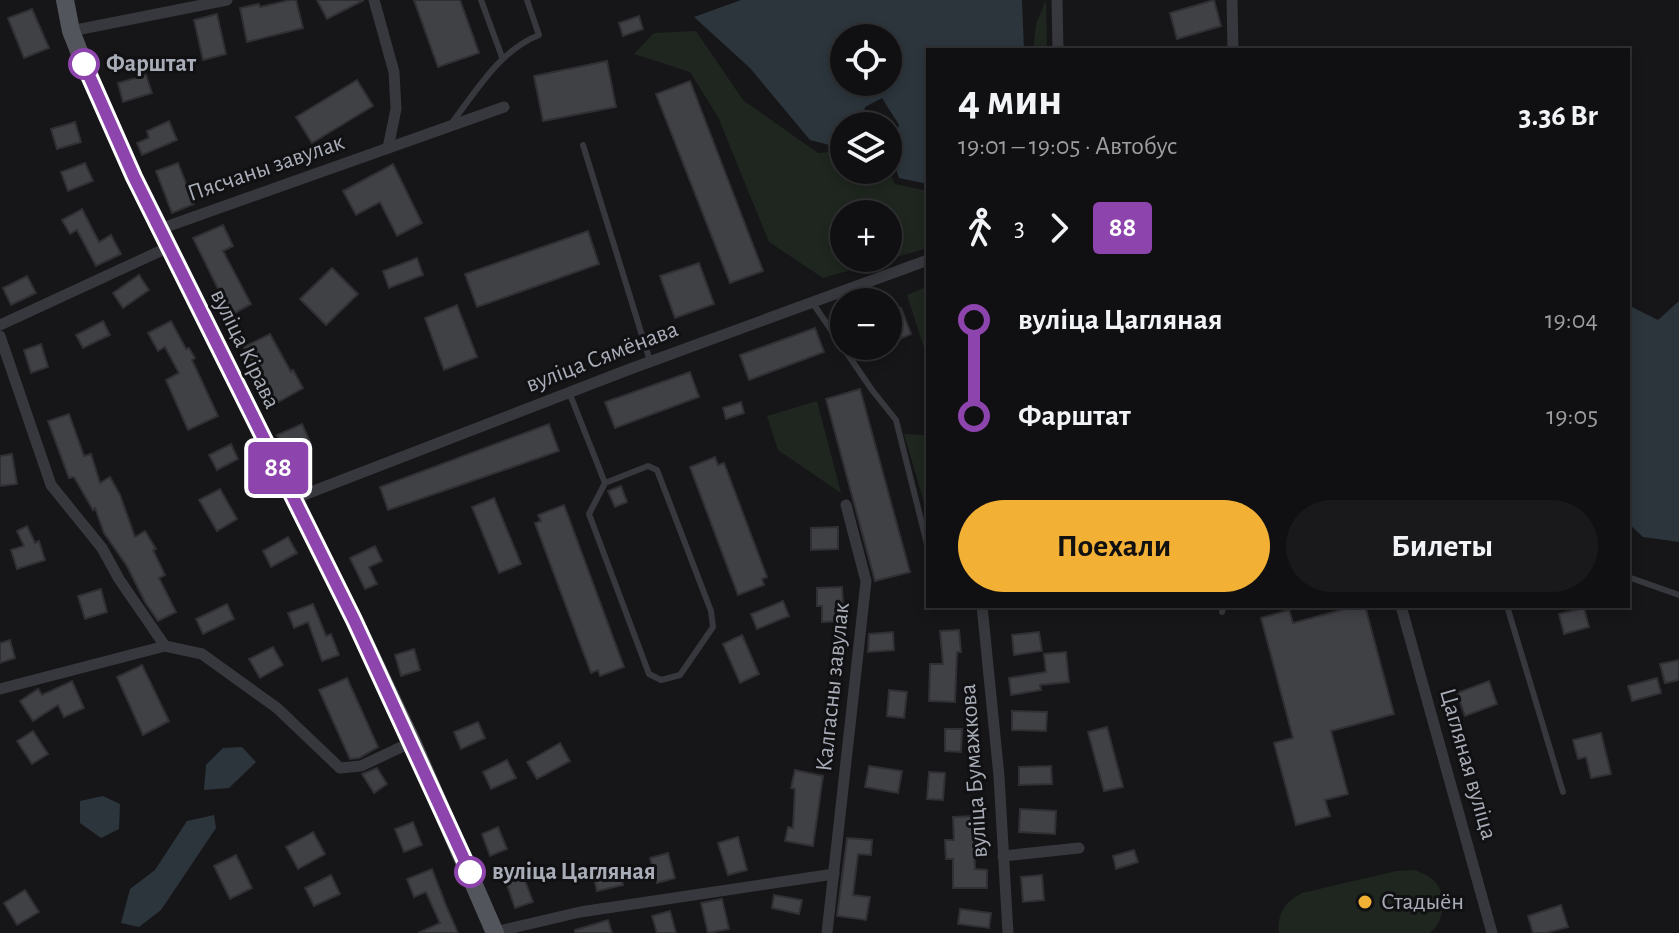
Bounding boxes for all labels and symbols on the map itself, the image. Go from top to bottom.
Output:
marker: Фарштат [69,49,99,79]
place label: Фарштат [106,52,197,76]
street label: Пясчаны завулак [185,130,347,206]
street label: вуліца Кірава [206,285,284,413]
street label: вуліца Сямёнава [523,317,681,397]
line badge: 88 [242,442,314,494]
street label: Калгасны завулак [812,601,854,773]
street label: вуліца Бумажкова [956,683,992,859]
street label: Цагляная вуліца [1435,686,1501,843]
marker: вуліца Цагляная [455,857,485,887]
place label: вуліца Цагляная [492,860,656,884]
place label: Стадыён [1381,890,1464,914]
marker: Стадыён [1356,893,1374,911]

